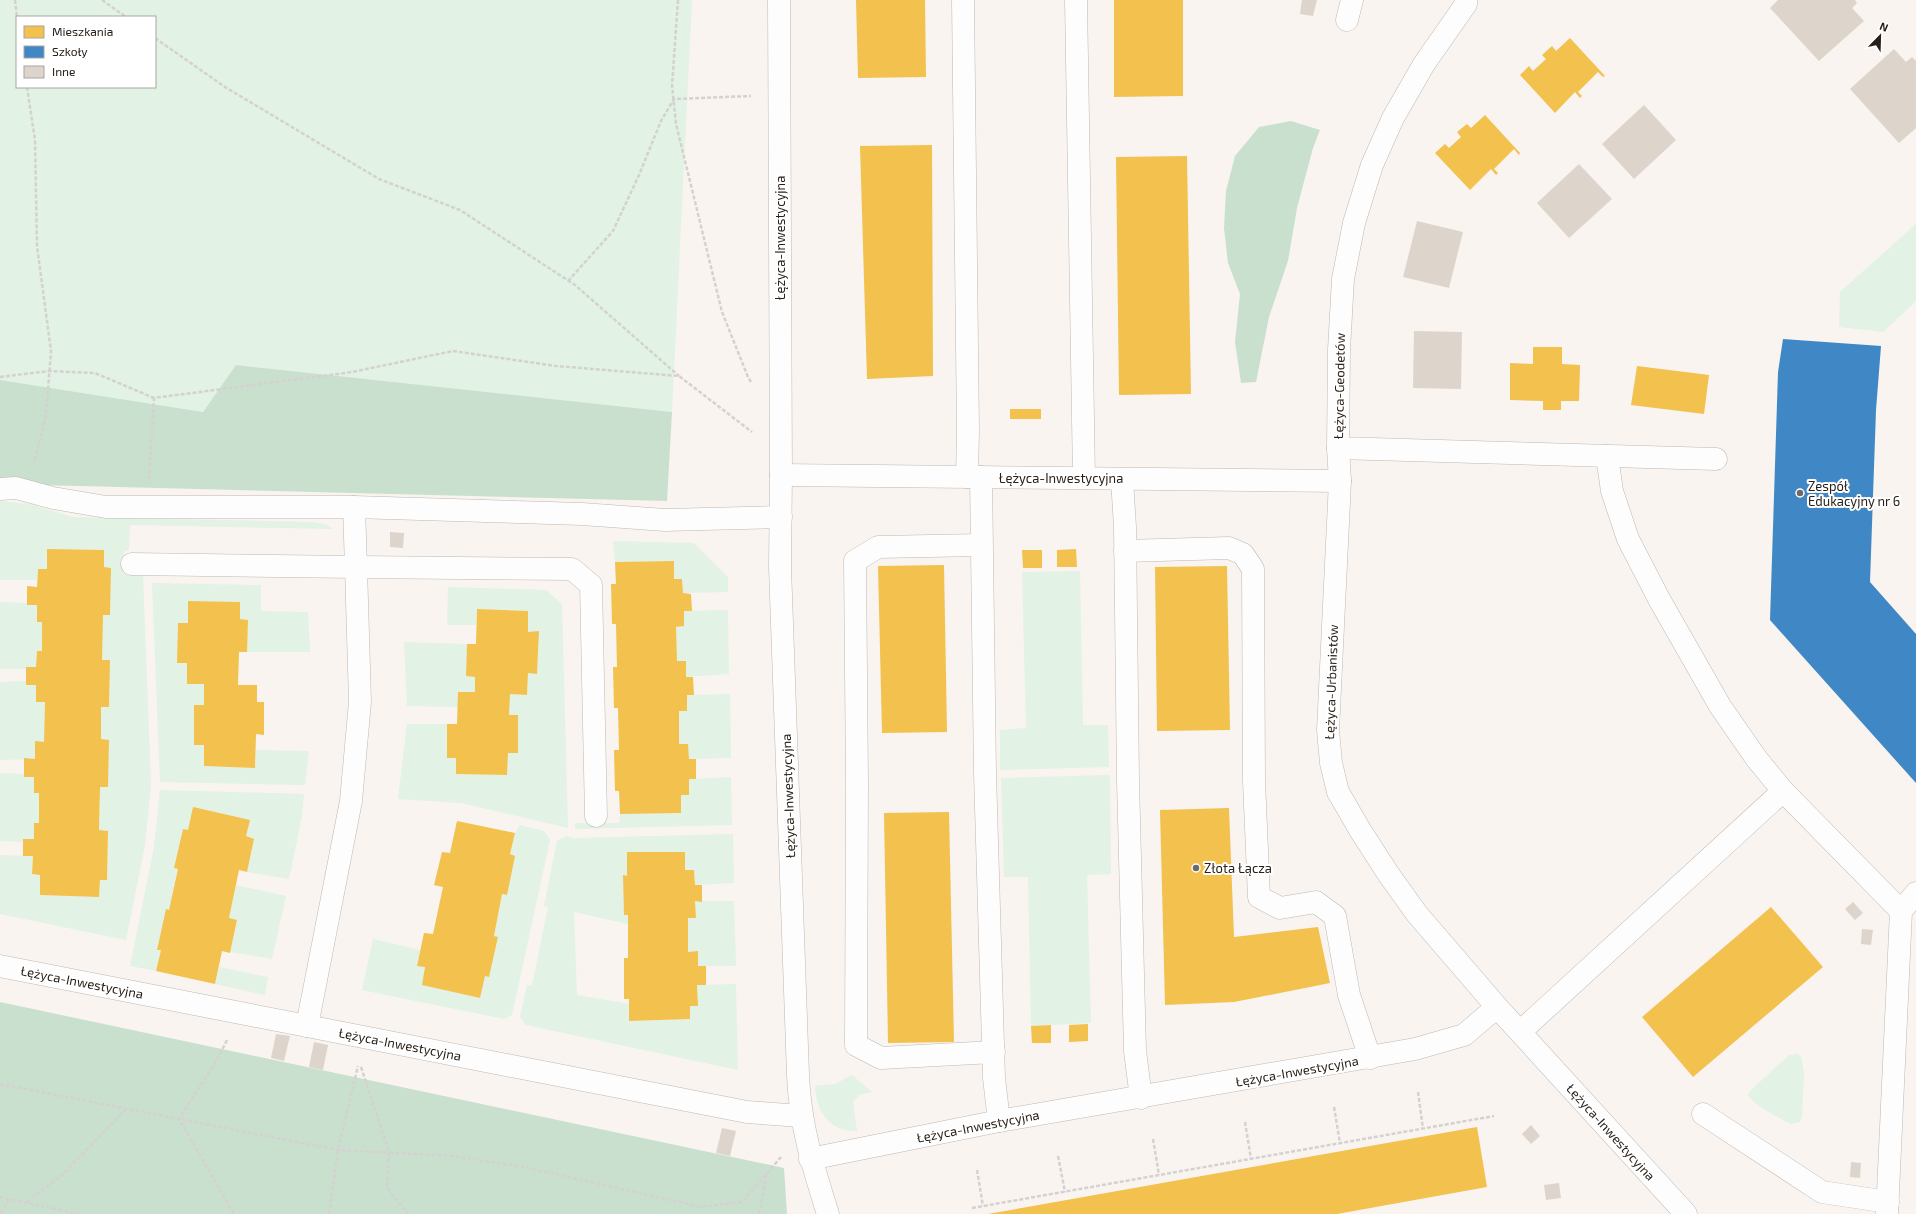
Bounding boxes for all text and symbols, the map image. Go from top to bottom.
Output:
legend [16,16,156,88]
north arrow [1860,16,1900,56]
text: N [1878,19,1890,34]
text: Mieszkania [52,24,113,38]
text: Szkoły [52,44,88,58]
text: Inne [52,64,76,78]
street label: Łężyca-Inwestycyjna [772,176,788,300]
street label: Łężyca-Geodetów [1330,332,1348,439]
street label: Łężyca-Inwestycyjna [999,470,1123,486]
place label: Zespół Edukacyjny nr 6 [1808,478,1900,509]
marker: Zespół Edukacyjny nr 6 [1795,488,1805,498]
street label: Łężyca-Urbanistów [1321,624,1341,740]
street label: Łężyca-Inwestycyjna [778,733,798,859]
place label: Złota Łącza [1204,860,1272,876]
marker: Złota Łącza [1191,863,1201,873]
street label: Łężyca-Inwestycyjna [19,962,145,1002]
street label: Łężyca-Inwestycyjna [337,1024,463,1064]
street label: Łężyca-Inwestycyjna [1234,1052,1360,1090]
street label: Łężyca-Inwestycyjna [1563,1080,1659,1184]
street label: Łężyca-Inwestycyjna [915,1106,1041,1146]

